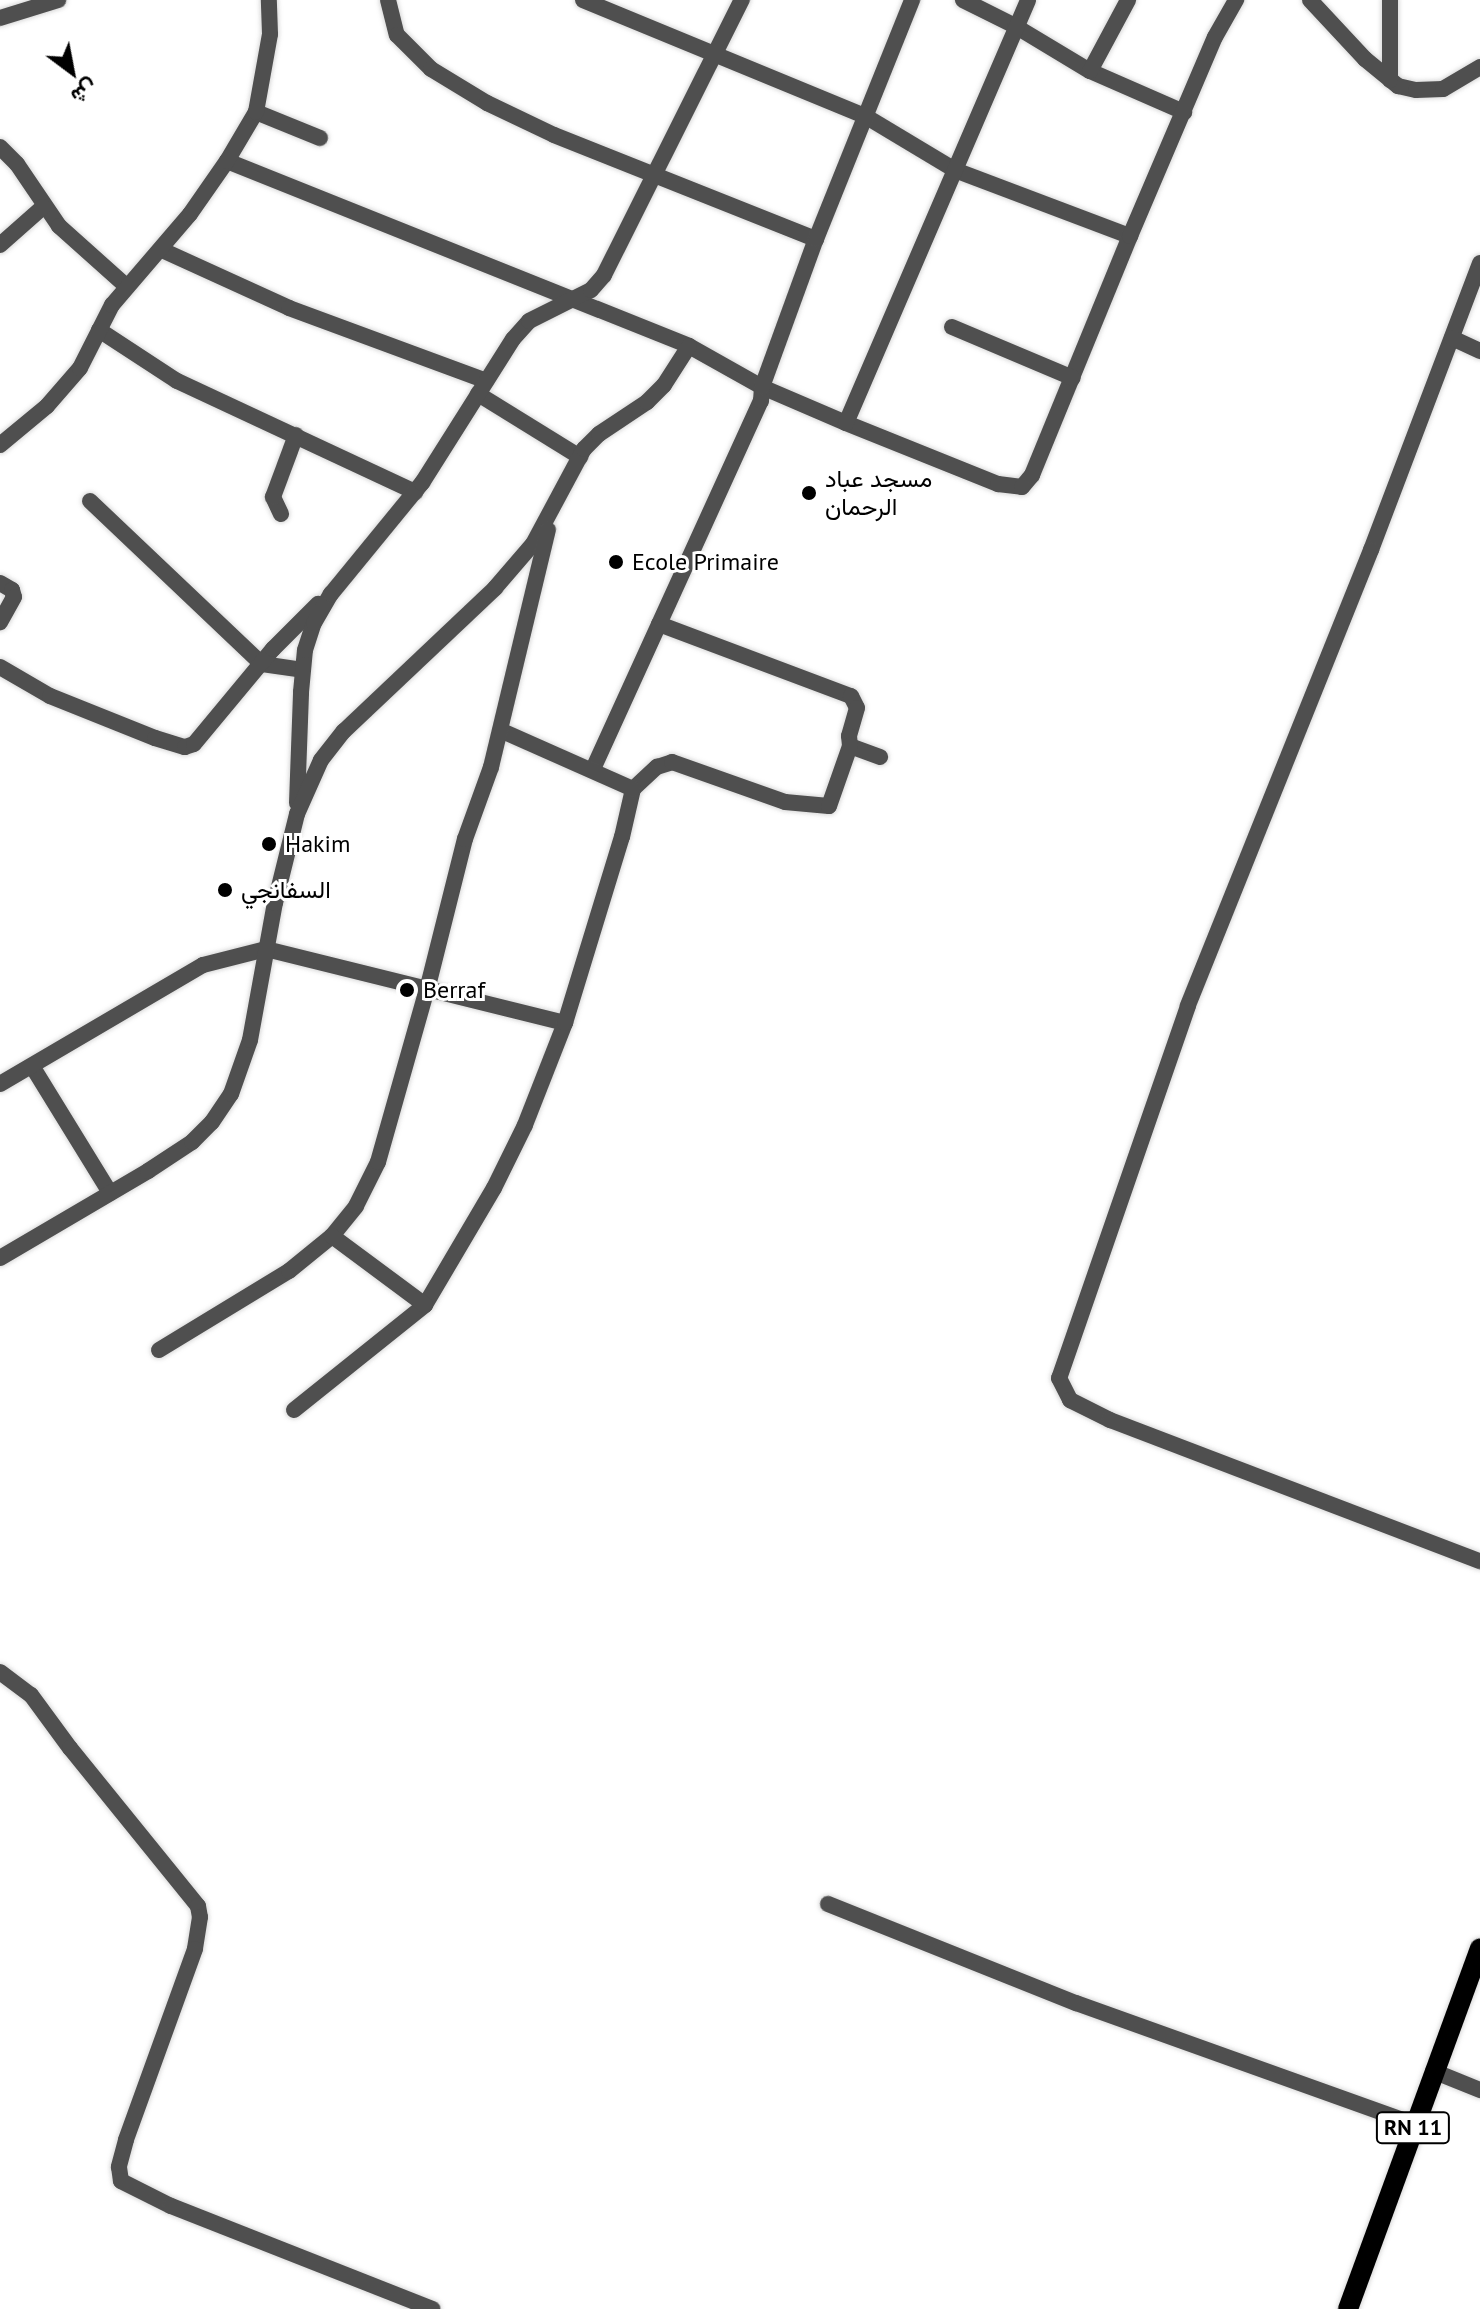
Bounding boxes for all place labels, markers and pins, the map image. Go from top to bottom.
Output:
place label: مسجد عباد الرحمان [825,465,932,521]
marker: مسجد عباد الرحمان [800,484,818,502]
place label: Ecole Primaire [632,548,779,576]
marker: Ecole Primaire [607,553,625,571]
place label: Hakim [285,830,350,858]
marker: Hakim [260,835,278,853]
place label: السفانجي [241,876,331,904]
marker: السفانجي [216,881,234,899]
place label: Berraf [423,976,485,1004]
marker: Berraf [398,981,416,999]

